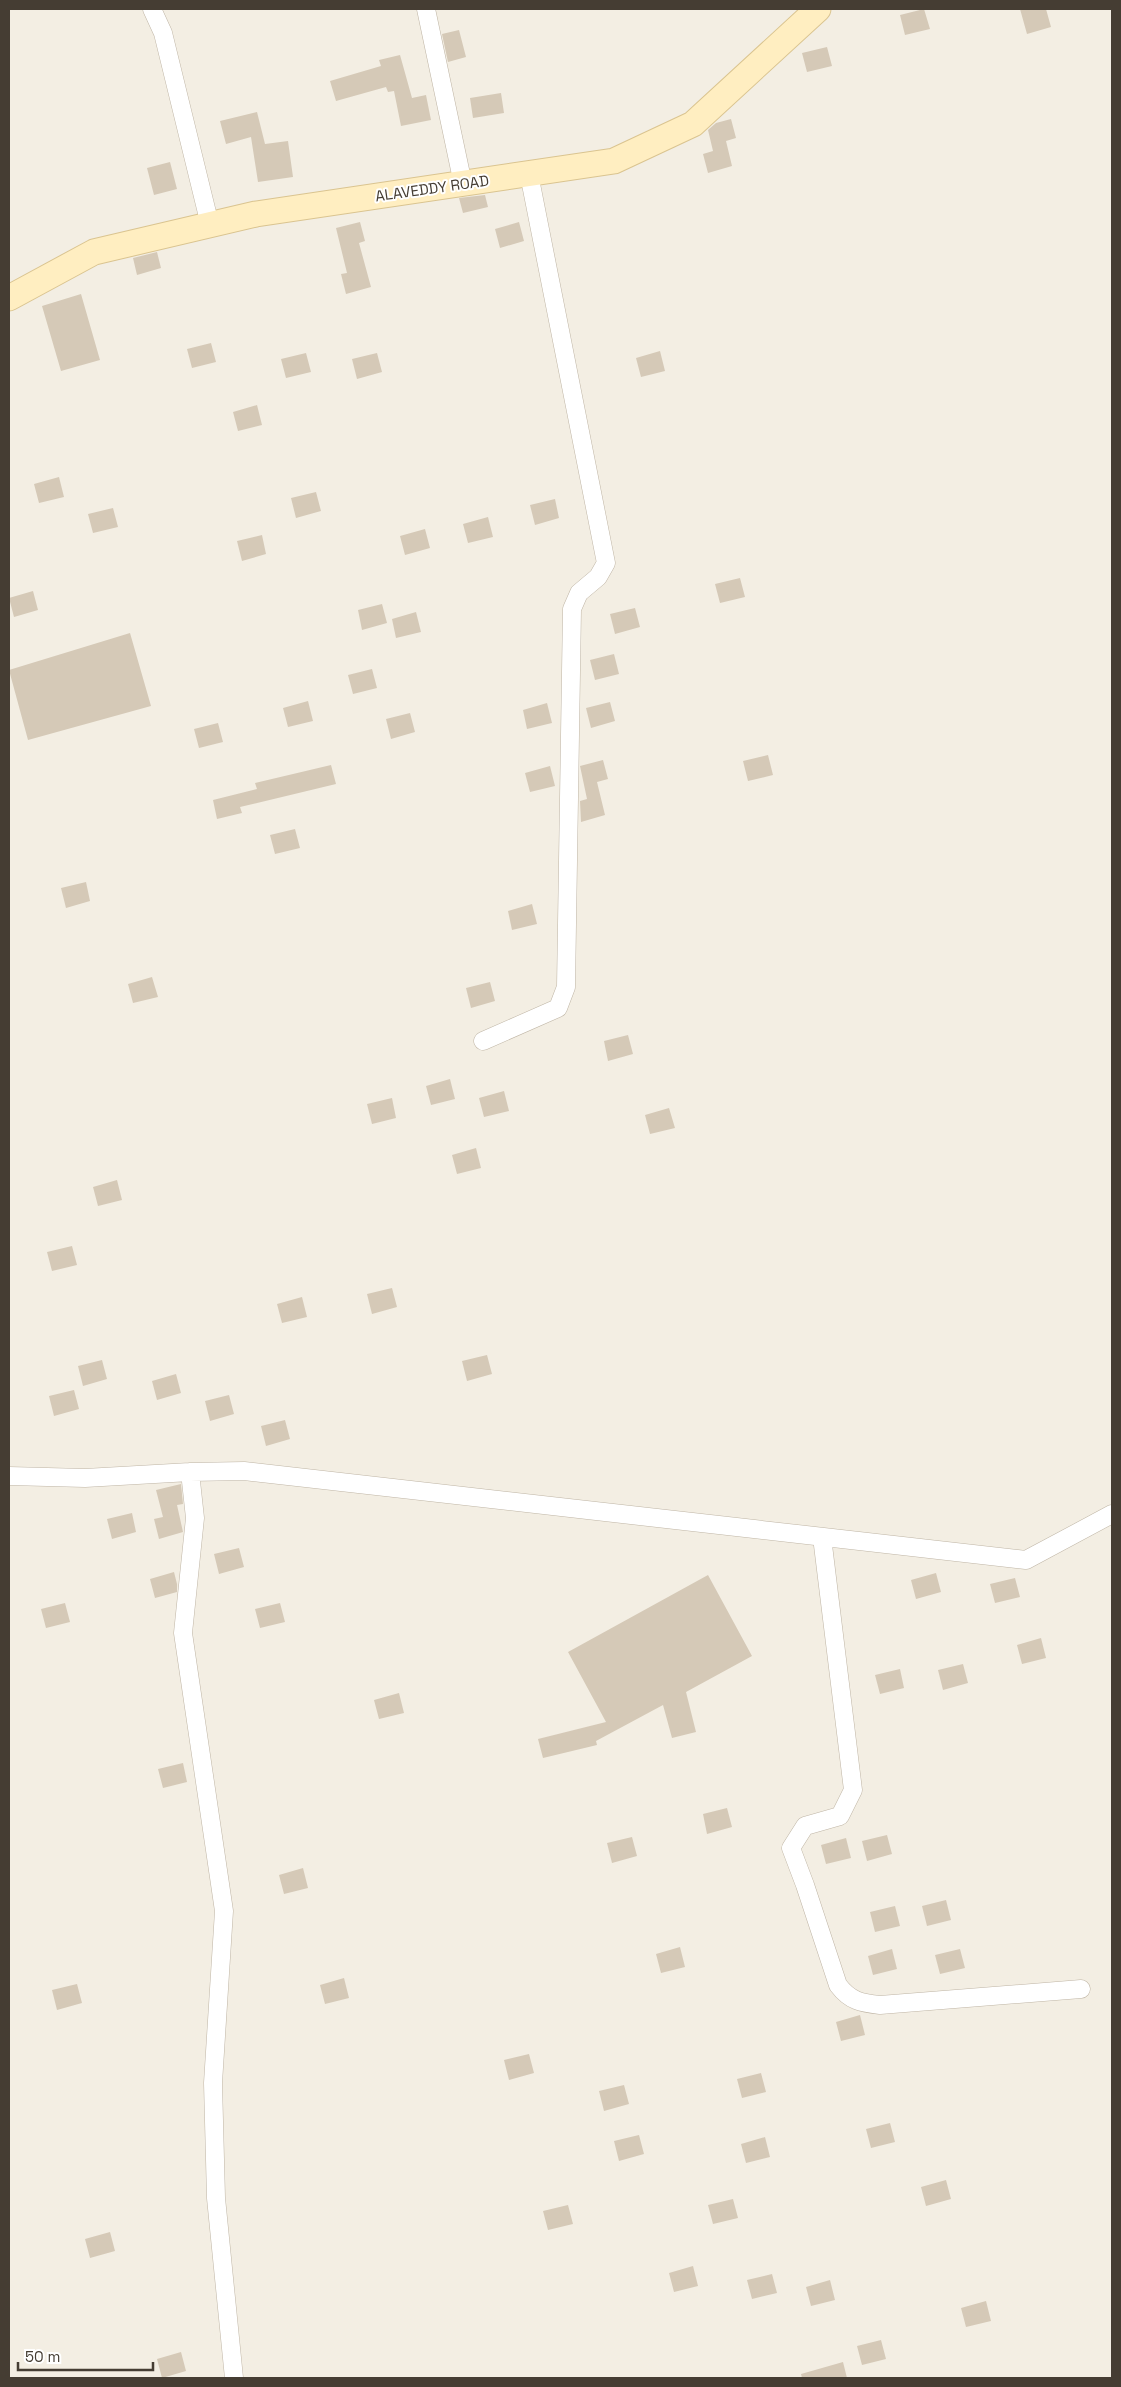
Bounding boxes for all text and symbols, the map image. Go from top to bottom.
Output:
street label: ALAVEDDY ROAD [374,171,490,205]
scale bar [18,2340,152,2372]
text: 50 m [25,2347,60,2366]

